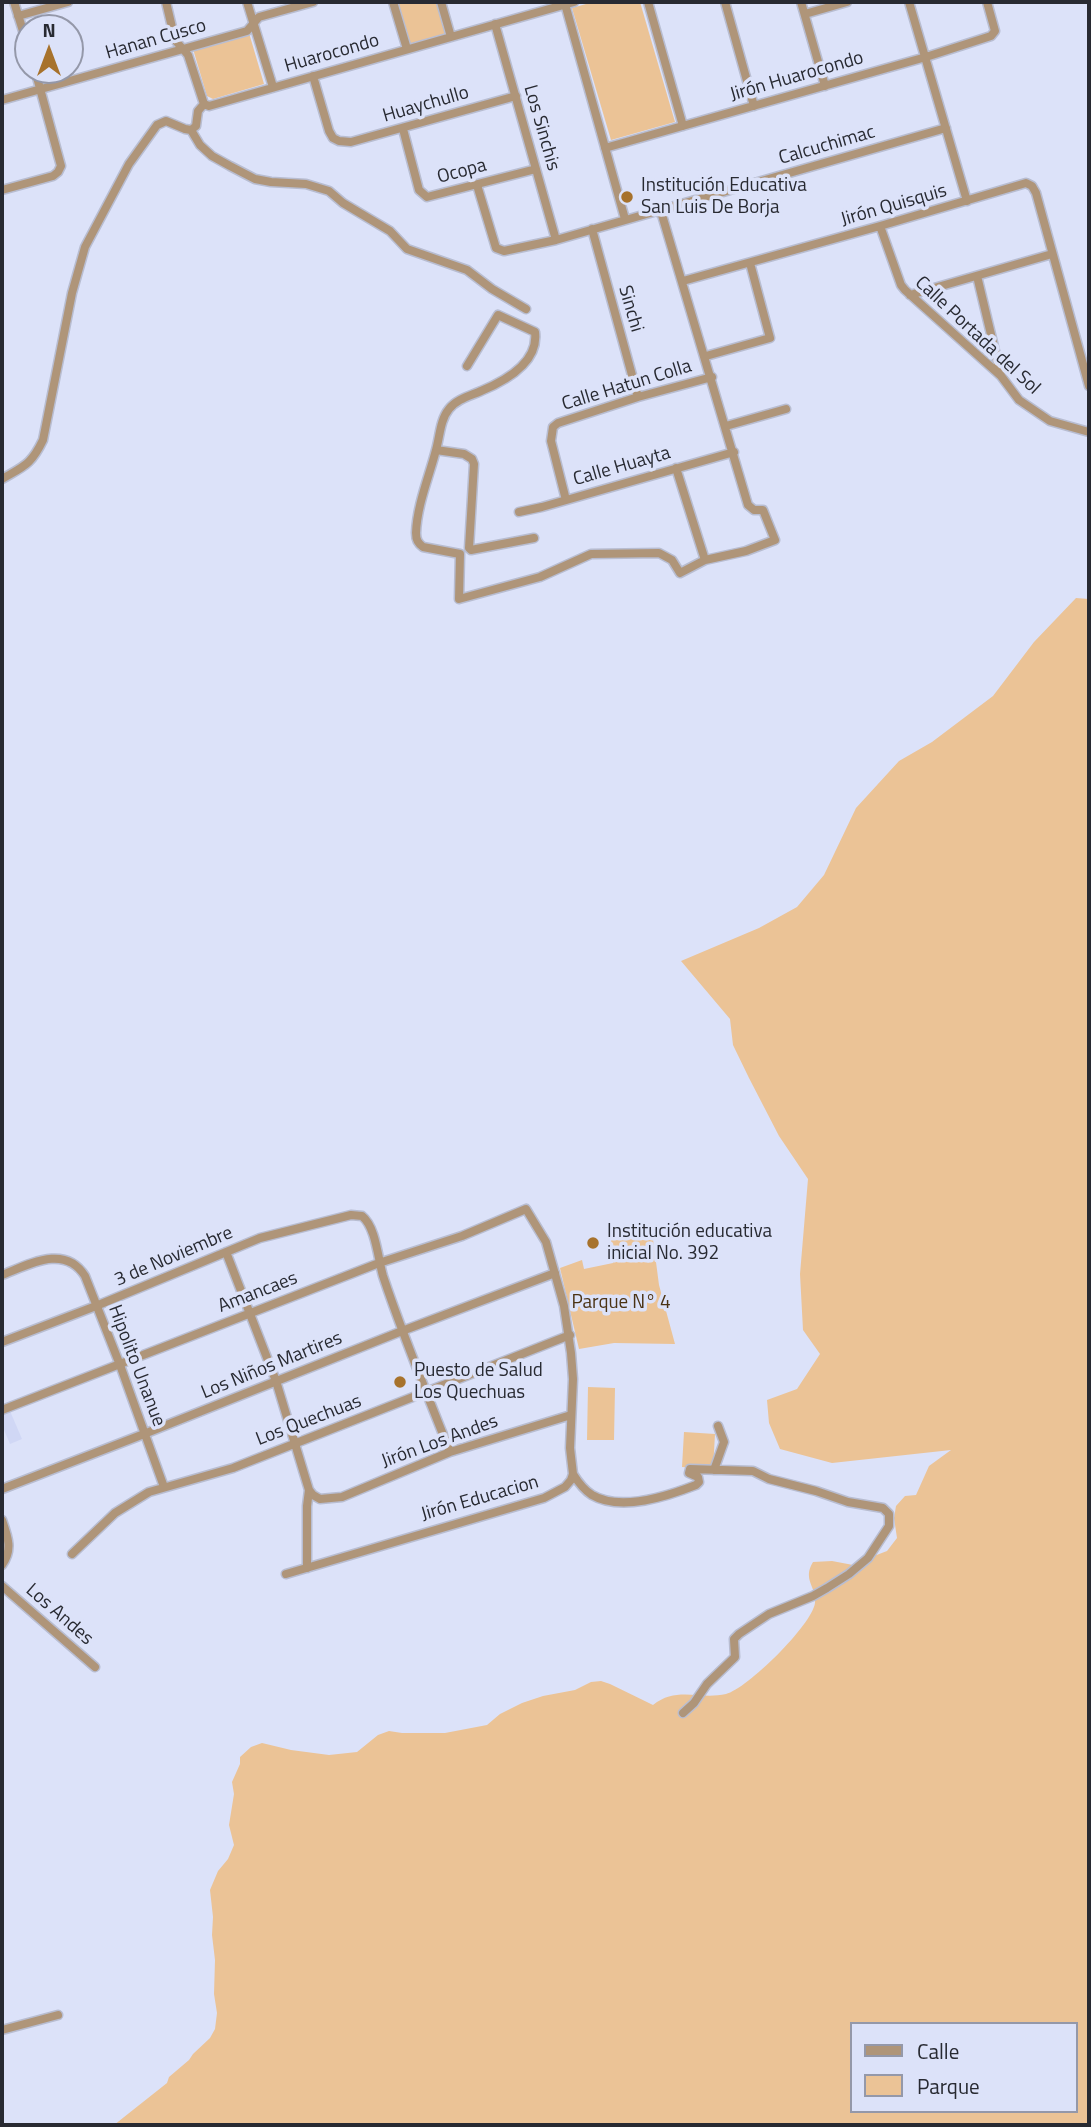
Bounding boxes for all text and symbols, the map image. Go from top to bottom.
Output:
north arrow [14,14,84,84]
text: N [42,15,56,44]
street label: Hanan Cusco [103,15,209,65]
street label: Huarocondo [282,30,382,78]
street label: Jirón Huarocondo [728,47,866,107]
street label: Huaychullo [380,82,472,128]
street label: Los Sinchis [518,82,564,174]
street label: Calcuchimac [776,121,878,171]
street label: Ocopa [435,154,489,190]
place label: Institución Educativa San Luis De Borja [641,175,807,219]
street label: Jirón Quisquis [838,180,950,232]
marker: Institución Educativa San Luis De Borja [619,189,635,205]
street label: Calle Portada del Sol [910,272,1044,400]
street label: Sinchi [613,283,647,335]
street label: Calle Hatun Colla [559,355,695,417]
street label: Calle Huayta [571,442,673,492]
place label: Institución educativa inicial No. 392 [607,1221,772,1265]
street label: 3 de Noviembre [112,1222,236,1292]
marker: Institución educativa inicial No. 392 [585,1235,601,1251]
street label: Amancaes [215,1267,301,1319]
park label: Parque N° 4 [571,1292,671,1314]
street label: Hipolito Unanue [102,1302,170,1430]
street label: Los Niños Martires [198,1327,346,1405]
place label: Puesto de Salud Los Quechuas [414,1360,543,1404]
marker: Puesto de Salud Los Quechuas [392,1374,408,1390]
street label: Los Quechuas [253,1390,365,1452]
street label: Jirón Los Andes [379,1410,501,1474]
street label: Jirón Educacion [419,1471,541,1527]
street label: Los Andes [21,1579,97,1651]
legend [850,2022,1077,2113]
text: Calle [917,2035,959,2067]
text: Parque [917,2070,980,2102]

